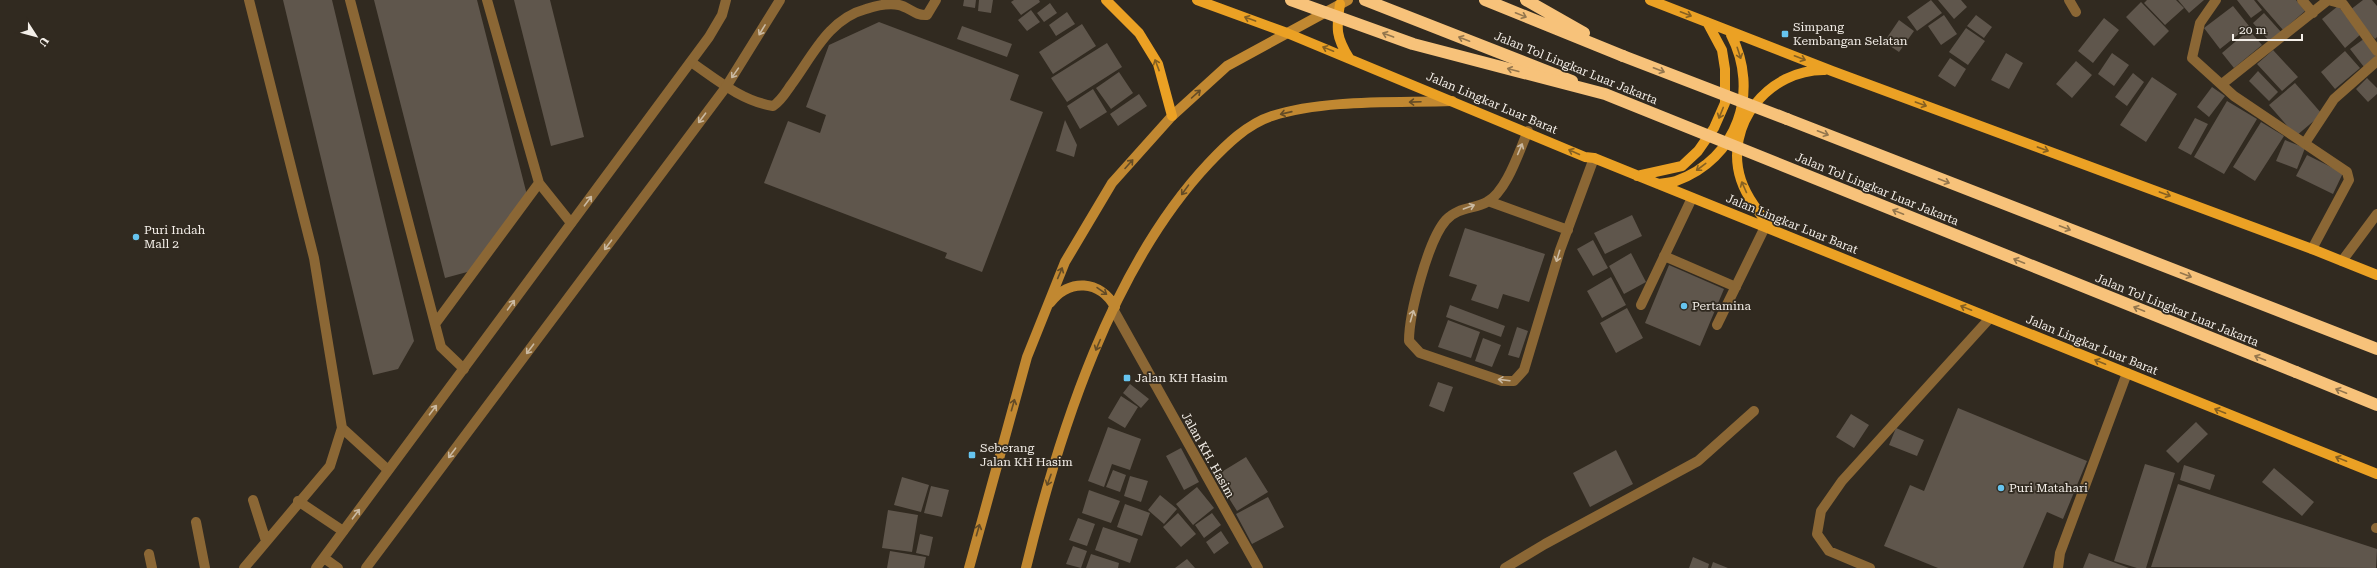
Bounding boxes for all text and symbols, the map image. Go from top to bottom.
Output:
one-way arrow [1515,11,1527,19]
one-way arrow [1680,11,1692,19]
one-way arrow [1245,15,1257,23]
north arrow [16,16,56,56]
scale bar [2233,16,2302,42]
place label: Simpang Kembangan Selatan [1793,20,1908,48]
text: 20 m [2239,23,2266,37]
one-way arrow [758,24,766,36]
street label: Jalan Tol Lingkar Luar Jakarta [1492,29,1660,107]
marker: Simpang Kembangan Selatan [1780,29,1790,39]
one-way arrow [1382,30,1394,38]
text: U [36,34,51,49]
one-way arrow [1459,34,1471,42]
one-way arrow [1322,45,1334,53]
one-way arrow [1735,46,1743,58]
one-way arrow [1793,54,1805,62]
one-way arrow [1153,60,1161,72]
one-way arrow [1507,66,1520,73]
one-way arrow [1653,66,1665,74]
one-way arrow [731,68,739,79]
street label: Jalan Lingkar Luar Barat [1424,69,1560,137]
one-way arrow [1191,89,1201,99]
one-way arrow [1409,99,1422,106]
one-way arrow [1915,100,1927,108]
one-way arrow [1716,106,1724,118]
one-way arrow [1280,109,1293,117]
one-way arrow [698,112,707,123]
one-way arrow [1817,130,1829,138]
one-way arrow [1517,144,1524,156]
one-way arrow [2037,145,2049,153]
one-way arrow [1569,148,1581,155]
street label: Jalan Tol Lingkar Luar Jakarta [1793,150,1961,228]
one-way arrow [1124,159,1134,169]
one-way arrow [1695,163,1706,171]
one-way arrow [1938,177,1950,185]
one-way arrow [1740,181,1747,193]
one-way arrow [1181,185,1189,196]
street label: Jalan Lingkar Luar Barat [1724,191,1860,257]
one-way arrow [2158,191,2170,199]
one-way arrow [584,195,592,206]
one-way arrow [1463,202,1475,210]
one-way arrow [1893,208,1905,216]
place label: Puri Indah Mall 2 [144,223,206,251]
one-way arrow [2059,224,2071,232]
marker: Puri Indah Mall 2 [131,232,141,242]
one-way arrow [604,239,612,250]
one-way arrow [1554,250,1561,263]
one-way arrow [2013,256,2025,264]
one-way arrow [1057,268,1065,280]
street label: Jalan Tol Lingkar Luar Jakarta [2093,271,2261,349]
one-way arrow [2180,272,2192,279]
one-way arrow [1096,287,1107,295]
place label: Pertamina [1692,299,1752,313]
one-way arrow [507,300,515,311]
marker: Pertamina [1679,301,1689,311]
one-way arrow [1961,304,1973,312]
one-way arrow [2134,305,2146,313]
one-way arrow [1408,310,1416,323]
street label: Jalan Lingkar Luar Barat [2024,312,2160,378]
one-way arrow [1094,339,1101,351]
one-way arrow [526,343,534,354]
one-way arrow [2254,354,2266,361]
one-way arrow [2094,358,2106,366]
place label: Jalan KH Hasim [1135,371,1228,385]
marker: Jalan KH Hasim [1122,373,1132,383]
one-way arrow [1498,376,1511,384]
one-way arrow [2335,386,2347,394]
one-way arrow [1010,399,1017,412]
one-way arrow [429,404,437,415]
one-way arrow [2215,406,2227,414]
street label: Jalan KH. Hasim [1179,410,1237,500]
place label: Seberang Jalan KH Hasim [980,441,1073,469]
one-way arrow [448,447,456,458]
marker: Seberang Jalan KH Hasim [967,450,977,460]
one-way arrow [2335,455,2347,463]
one-way arrow [1044,474,1052,486]
place label: Puri Matahari [2009,481,2088,495]
marker: Puri Matahari [1996,483,2006,493]
one-way arrow [352,509,360,520]
one-way arrow [975,524,982,537]

